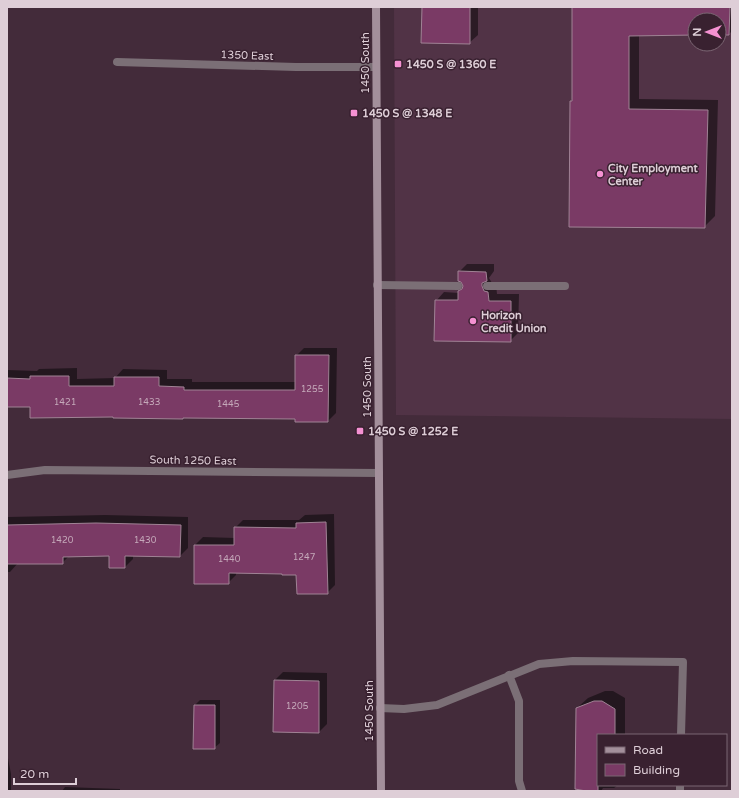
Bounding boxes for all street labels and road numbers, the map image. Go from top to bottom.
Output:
street label: 1450 South [359,32,372,94]
street label: 1350 East [220,48,274,63]
street label: 1450 South [361,356,374,418]
street label: South 1250 East [149,453,237,468]
street label: 1450 South [363,680,376,742]

